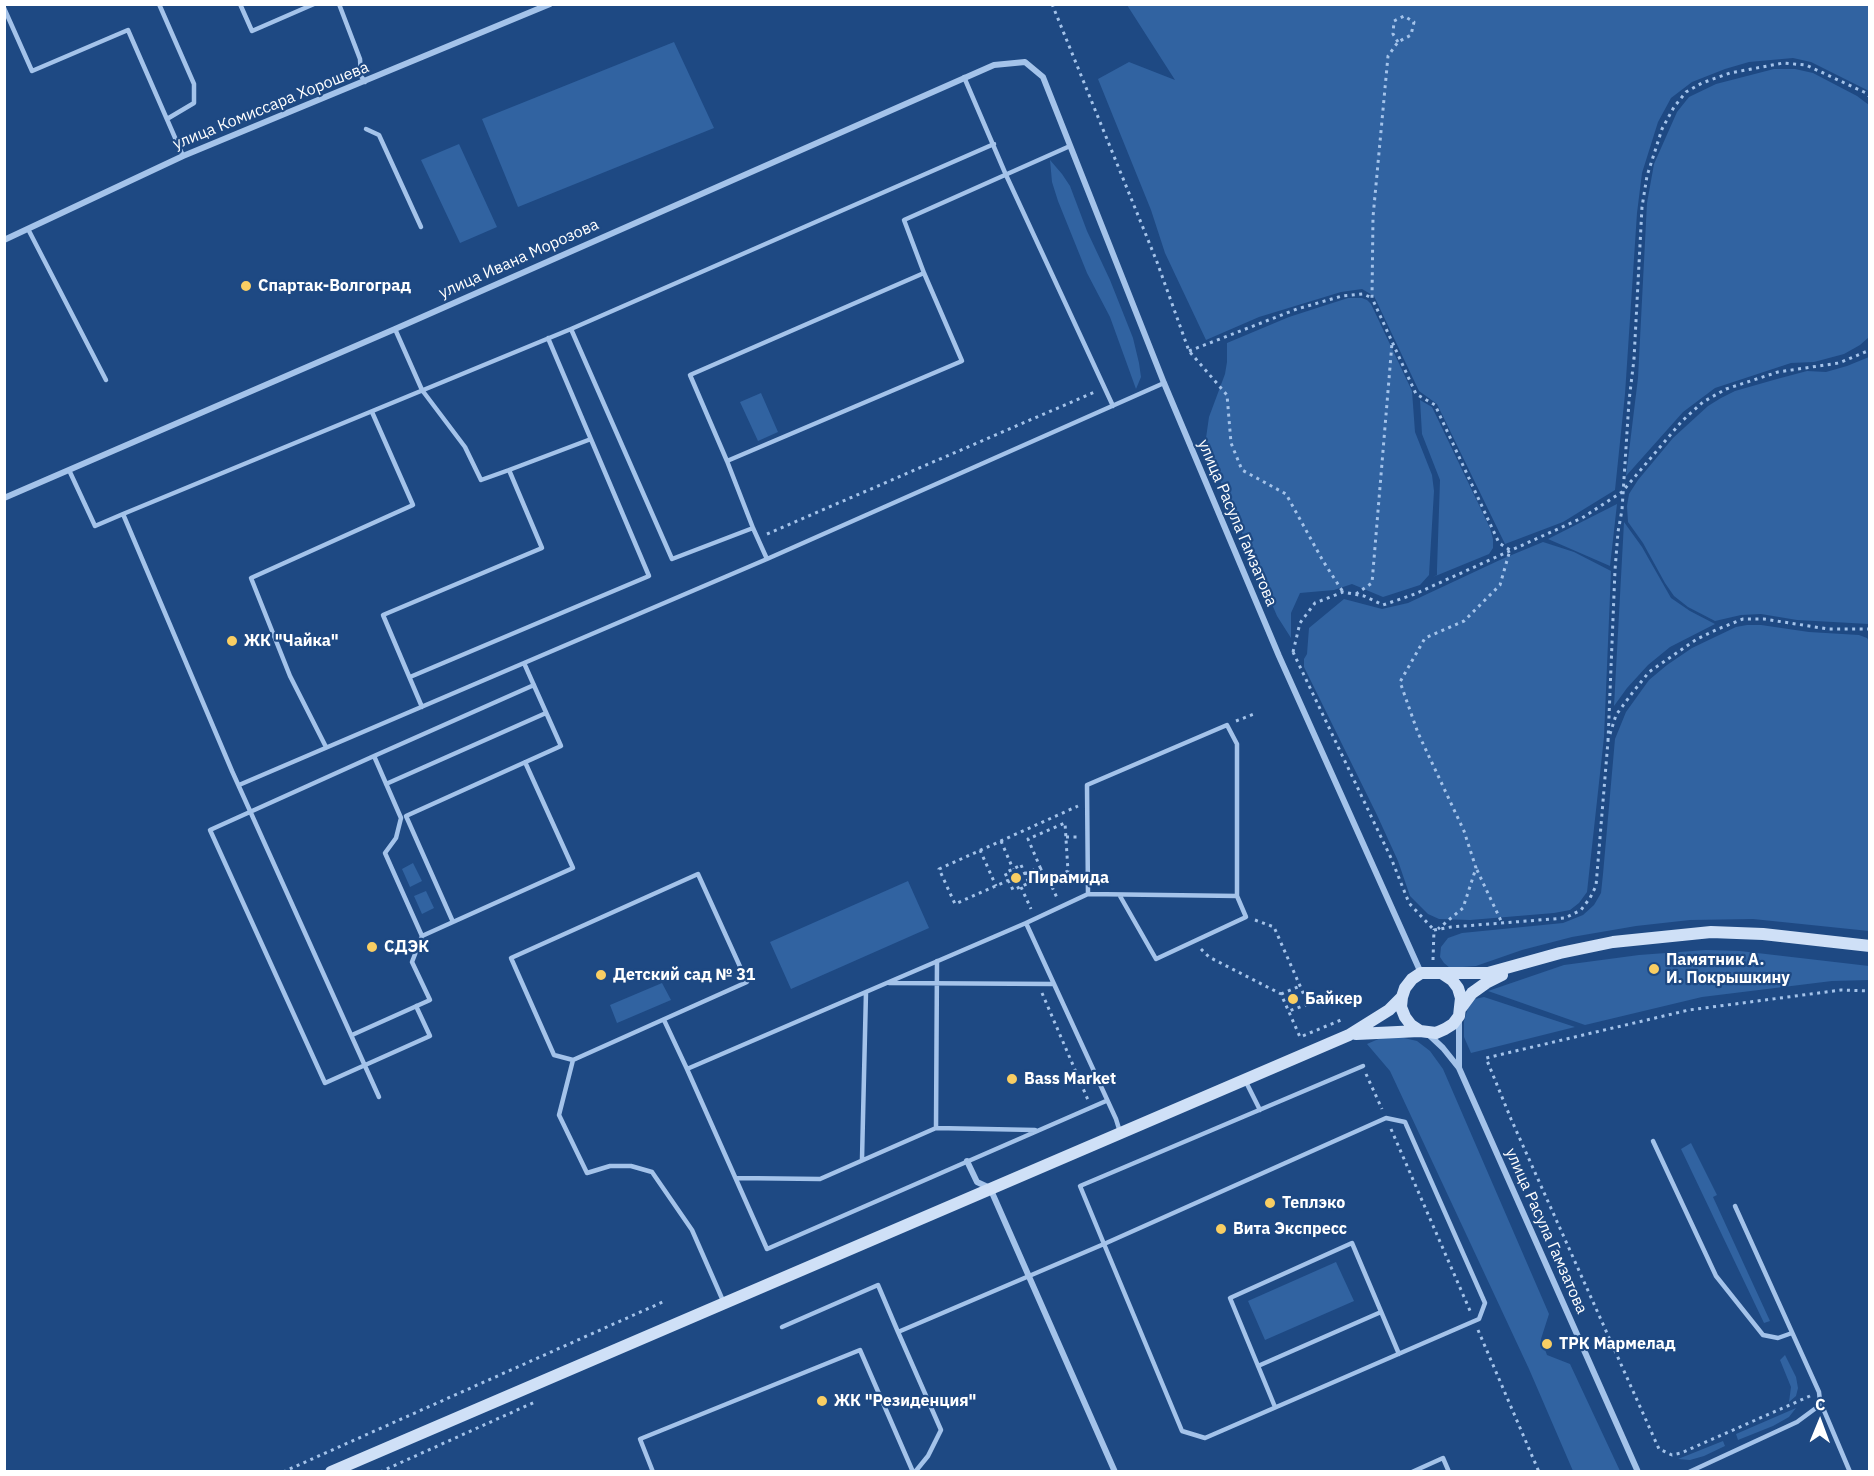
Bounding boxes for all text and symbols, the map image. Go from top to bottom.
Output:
street label: улица Комиссара Хорошева [170,58,372,154]
street label: улица Ивана Морозова [436,215,602,303]
place label: Спартак-Волгоград [258,276,411,296]
marker: Спартак-Волгоград [239,279,253,293]
street label: улица Расула Гамзатова [1193,437,1281,609]
place label: ЖК "Чайка" [244,631,339,651]
marker: ЖК "Чайка" [225,634,239,648]
place label: Пирамида [1028,868,1109,888]
marker: Пирамида [1009,871,1023,885]
place label: СДЭК [384,937,429,957]
marker: СДЭК [365,940,379,954]
place label: Памятник А. И. Покрышкину [1666,950,1790,988]
marker: Памятник А. И. Покрышкину [1647,962,1661,976]
place label: Детский сад № 31 [613,965,755,985]
marker: Детский сад № 31 [594,968,608,982]
place label: Байкер [1305,989,1362,1009]
marker: Байкер [1286,992,1300,1006]
place label: Bass Market [1024,1069,1116,1089]
marker: Bass Market [1005,1072,1019,1086]
street label: улица Расула Гамзатова [1501,1145,1591,1317]
place label: Теплэко [1282,1193,1345,1213]
marker: Теплэко [1263,1196,1277,1210]
place label: Вита Экспресс [1233,1219,1347,1239]
marker: Вита Экспресс [1214,1222,1228,1236]
place label: ТРК Мармелад [1559,1334,1675,1354]
marker: ТРК Мармелад [1540,1337,1554,1351]
place label: ЖК "Резиденция" [834,1391,976,1411]
north arrow [1790,1392,1850,1452]
marker: ЖК "Резиденция" [815,1394,829,1408]
text: С [1815,1394,1826,1414]

